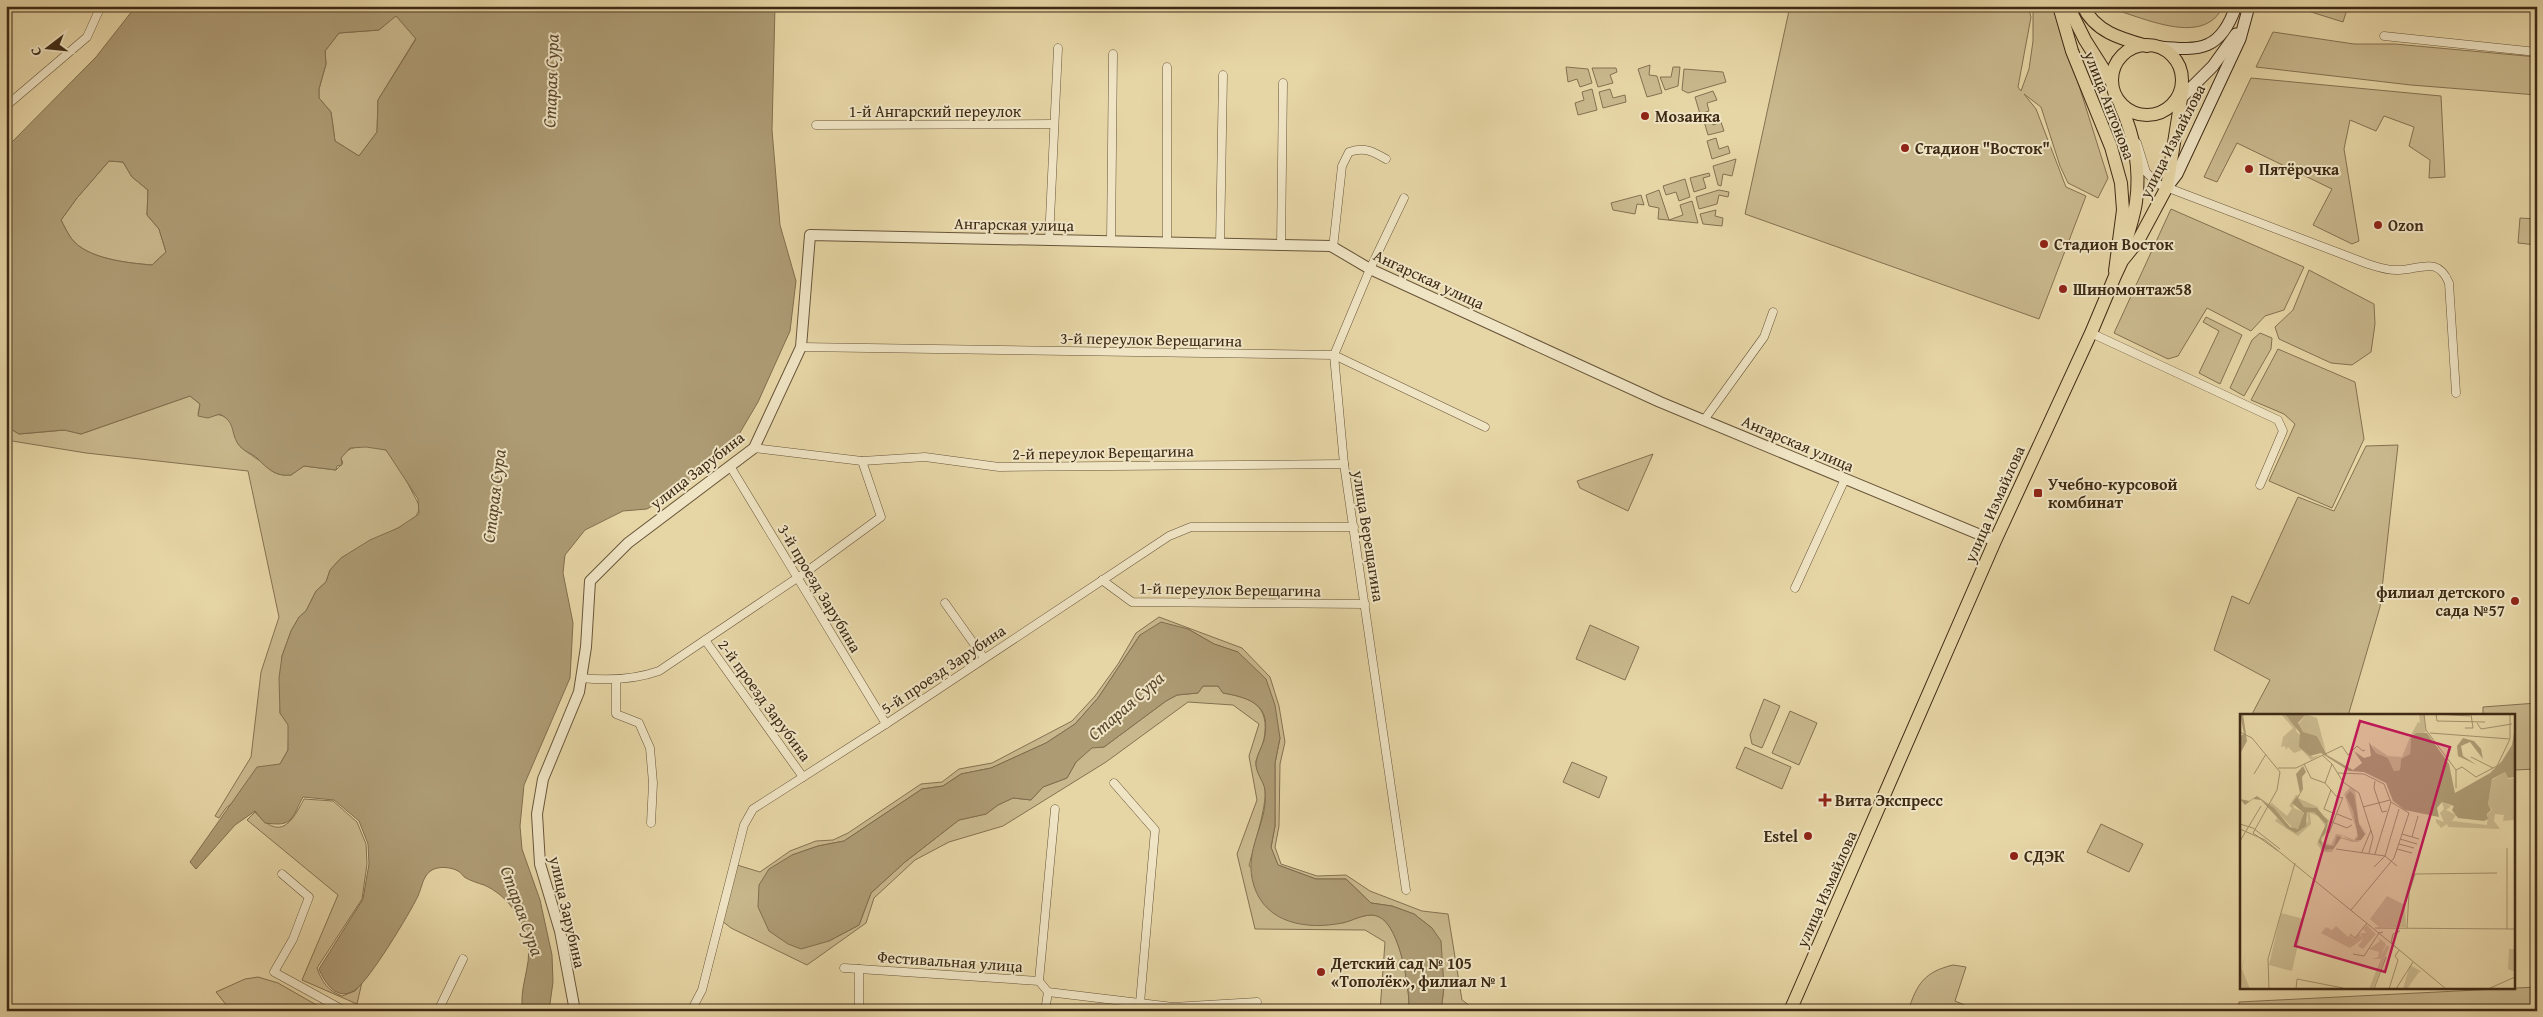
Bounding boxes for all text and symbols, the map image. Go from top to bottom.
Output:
north arrow [22,22,72,72]
water label: Старая Сура [535,33,566,128]
text: С [25,45,46,58]
street label: улица Антонова [2078,46,2142,163]
street label: улица Измайлова [2132,79,2211,203]
street label: 1-й Ангарский переулок [849,99,1022,123]
place label: Мозаика [1655,104,1721,128]
marker: Мозаика [1639,110,1651,122]
place label: Стадион "Восток" [1915,136,2050,160]
marker: Стадион "Восток" [1899,142,1911,154]
place label: Пятёрочка [2259,157,2340,181]
marker: Пятёрочка [2243,163,2255,175]
street label: Ангарская улица [954,211,1075,237]
place label: Ozon [2388,213,2424,237]
marker: Ozon [2372,219,2384,231]
place label: Стадион Восток [2054,232,2174,256]
marker: Стадион Восток [2038,238,2050,250]
street label: Ангарская улица [1370,243,1489,315]
place label: Шиномонтаж58 [2073,277,2192,301]
marker: Шиномонтаж58 [2057,283,2069,295]
street label: 3-й переулок Верещагина [1060,325,1242,353]
street label: Ангарская улица [1738,409,1858,478]
street label: улица Зарубина [644,425,750,515]
street label: 2-й переулок Верещагина [1012,438,1194,466]
street label: улица Измайлова [1957,441,2031,567]
water label: Старая Сура [474,447,513,544]
street label: улица Верещагина [1347,468,1391,604]
place label: Учебно-курсовой комбинат [2048,472,2178,514]
marker: Учебно-курсовой комбинат [2032,487,2044,499]
street label: 3-й проезд Зарубина [772,519,868,657]
street label: 1-й переулок Верещагина [1139,575,1321,603]
place label: филиал детского сада №57 [2376,580,2505,622]
marker: филиал детского сада №57 [2509,595,2521,607]
street label: 5-й проезд Зарубина [876,618,1011,720]
street label: 2-й проезд Зарубина [712,634,818,766]
water label: Старая Сура [1081,664,1170,747]
inset map [2240,714,2516,990]
place label: Вита Экспресс [1835,788,1943,812]
marker: Вита Экспресс [1819,794,1831,806]
place label: Estel [1764,824,1798,848]
street label: улица Измайлова [1789,826,1863,952]
marker: Estel [1802,830,1814,842]
place label: СДЭК [2024,844,2065,868]
marker: СДЭК [2008,850,2020,862]
street label: улица Зарубина [543,853,593,971]
water label: Старая Сура [494,862,551,960]
street label: Фестивальная улица [876,944,1024,978]
place label: Детский сад № 105 «Тополёк», филиал № 1 [1330,951,1508,993]
marker: Детский сад № 105 «Тополёк», филиал № 1 [1315,966,1327,978]

